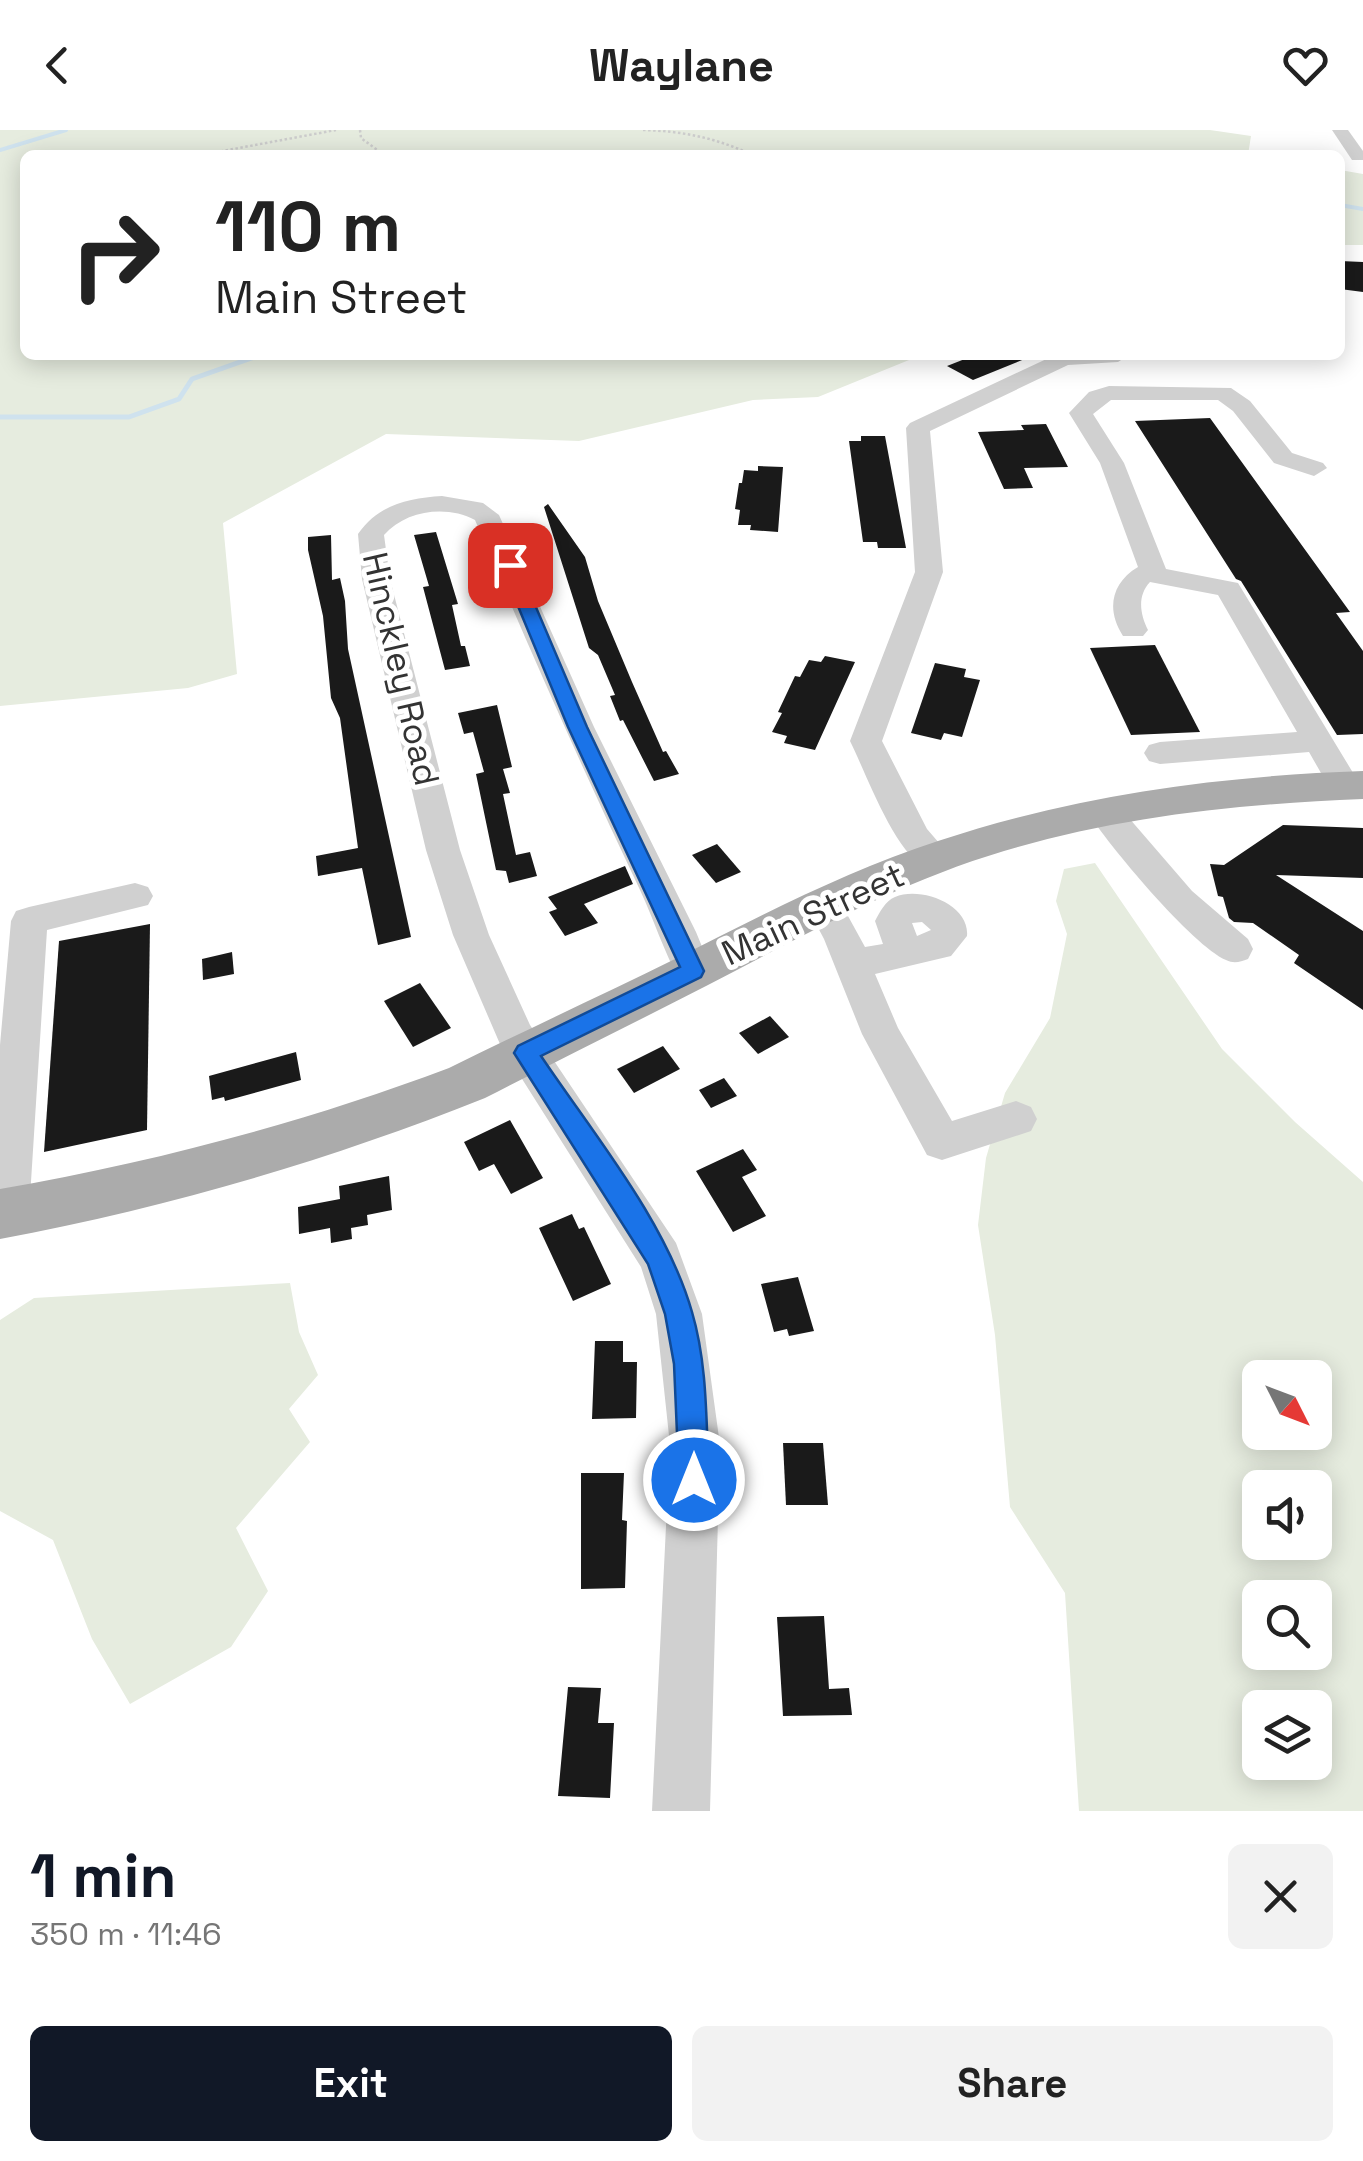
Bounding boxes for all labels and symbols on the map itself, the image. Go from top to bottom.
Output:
pin [468,523,553,608]
street label: Hinckley Road [353,548,449,790]
street label: Main Street [715,853,911,975]
north arrow [1242,1360,1332,1450]
position arrow [642,1428,746,1532]

